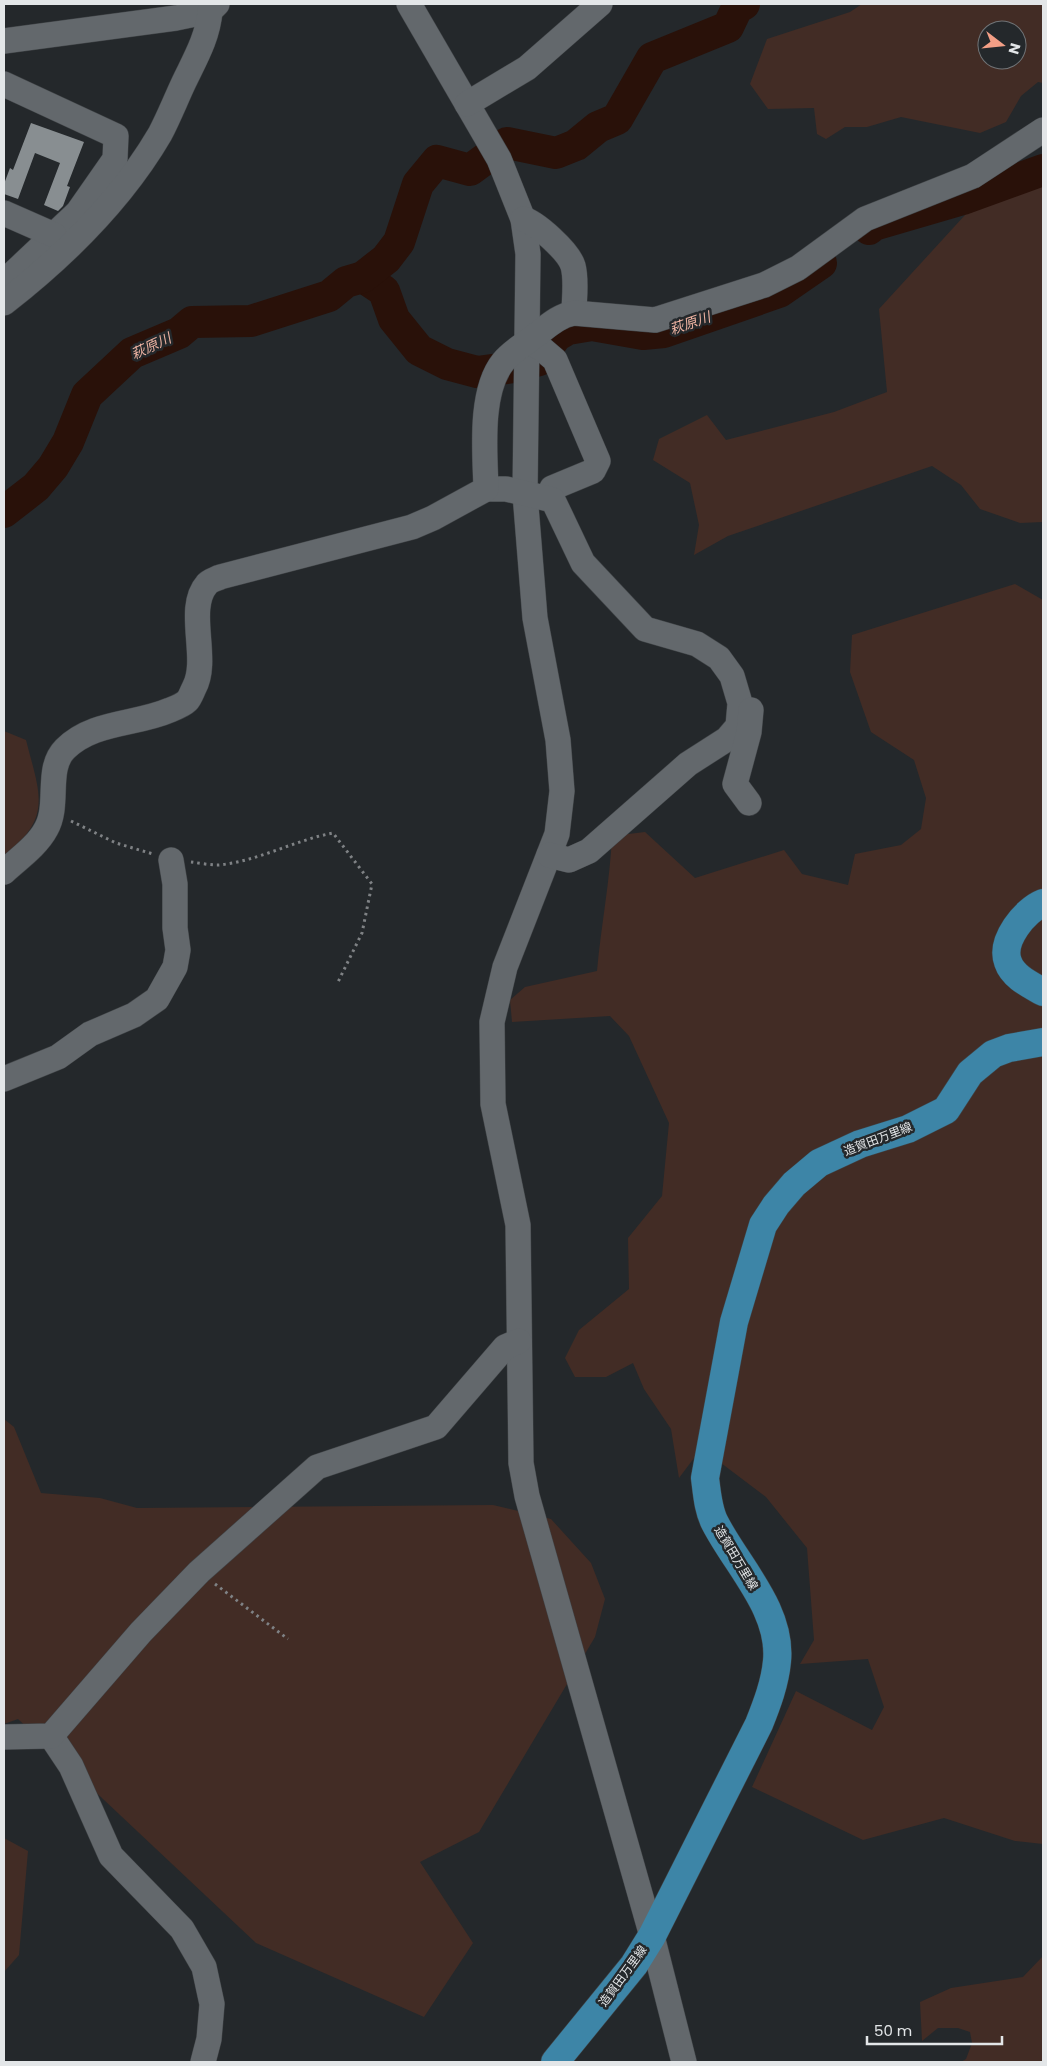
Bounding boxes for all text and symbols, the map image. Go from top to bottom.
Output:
north arrow [977,20,1027,70]
text: N [1003,41,1026,56]
water label: 萩原川 [667,306,715,339]
water label: 萩原川 [128,327,176,364]
street label: 造賀田万里線 [841,1118,914,1159]
street label: 造賀田万里線 [711,1522,762,1593]
street label: 造賀田万里線 [595,1942,651,2010]
scale bar [867,2014,1002,2046]
text: 50 m [874,2020,912,2041]

